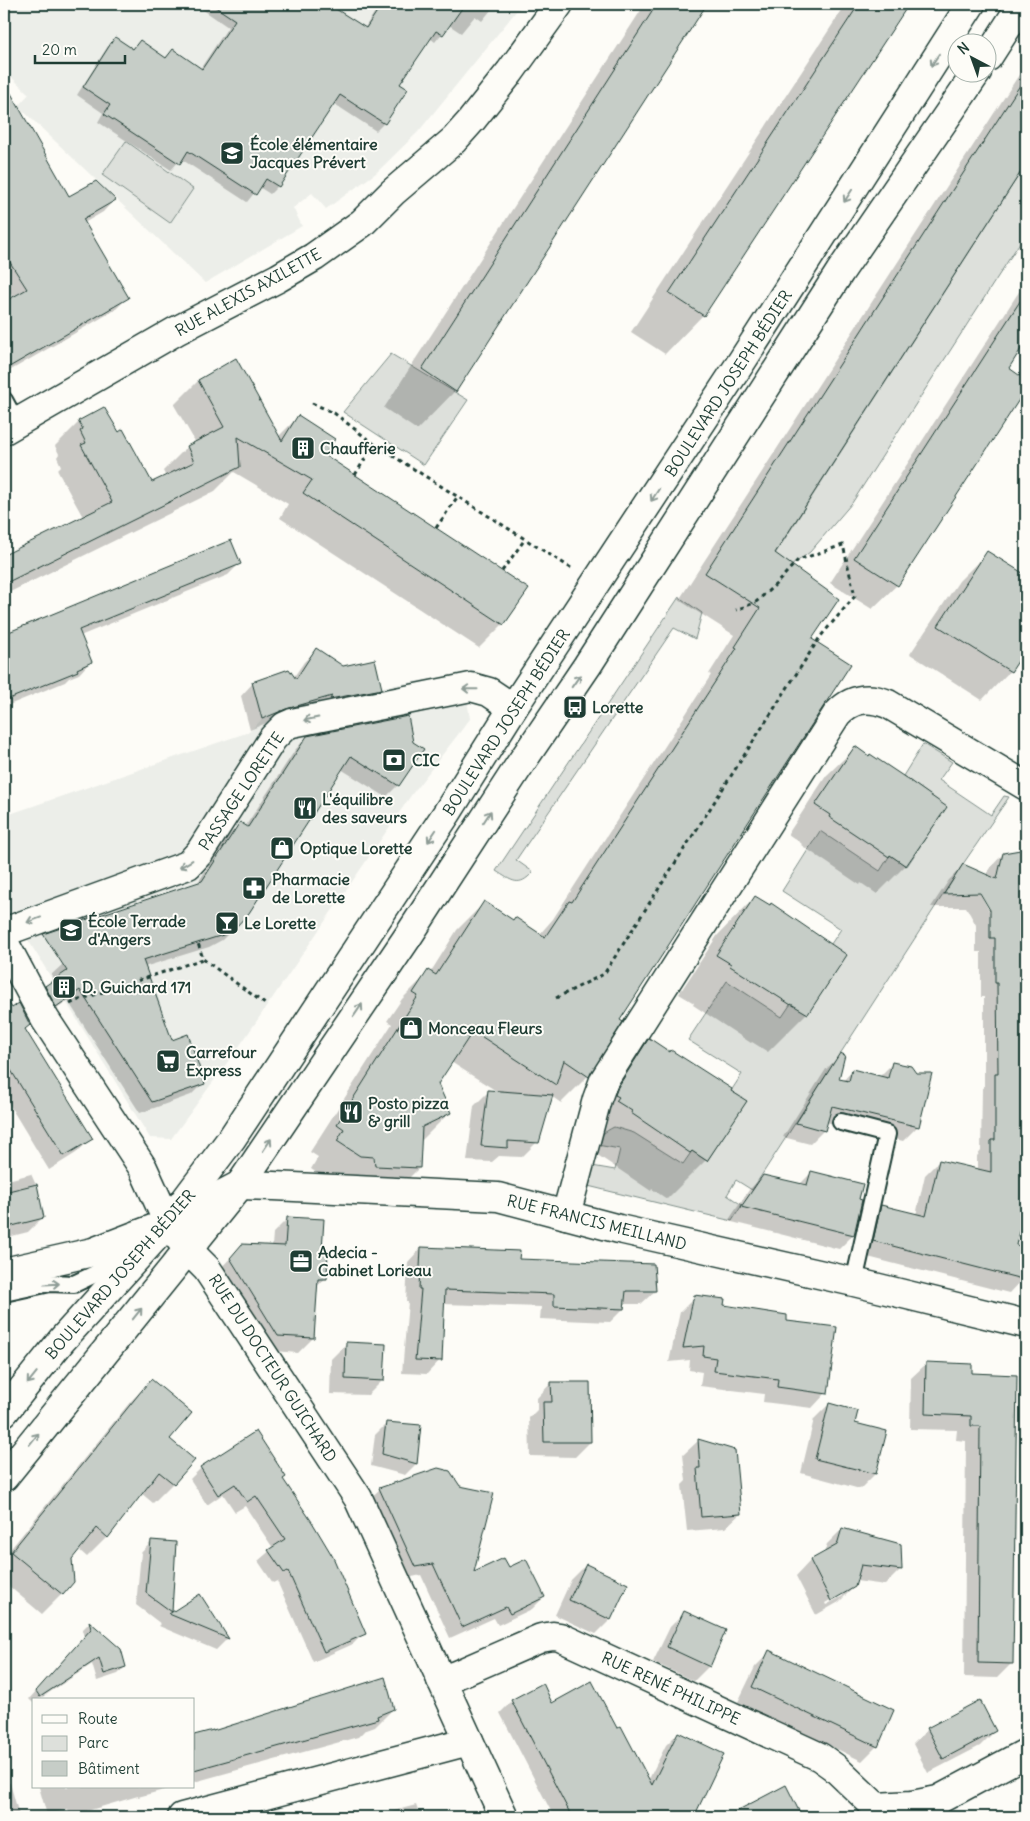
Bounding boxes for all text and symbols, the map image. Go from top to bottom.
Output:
scale bar [35,32,125,64]
north arrow [948,32,998,82]
text: N [954,38,973,58]
text: 20 m [42,40,77,59]
one-way arrow [930,52,940,66]
place label: École élémentaire Jacques Prévert [250,134,378,173]
school or university icon: École élémentaire Jacques Prévert [219,140,245,166]
one-way arrow [842,189,852,203]
street label: RUE ALEXIS AXILETTE [171,244,325,340]
street label: BOULEVARD JOSEPH BÉDIER [660,286,796,480]
building icon: Chaufferie [290,435,316,461]
place label: Chaufferie [320,438,396,458]
one-way arrow [650,487,660,501]
street label: BOULEVARD JOSEPH BÉDIER [438,625,574,819]
one-way arrow [571,674,581,688]
one-way arrow [462,684,478,694]
bus stop icon: Lorette [562,694,588,720]
place label: Lorette [592,697,644,717]
one-way arrow [303,715,319,725]
street label: PASSAGE LORETTE [194,728,288,854]
bank icon: CIC [381,747,407,773]
place label: CIC [412,750,440,770]
place label: L'équilibre des saveurs [322,789,407,827]
restaurant icon: L'équilibre des saveurs [292,795,318,821]
one-way arrow [482,810,492,824]
one-way arrow [427,828,437,842]
shop icon: Optique Lorette [269,835,295,861]
place label: Optique Lorette [300,838,413,859]
one-way arrow [180,860,194,870]
place label: Pharmacie de Lorette [272,869,350,907]
pharmacy icon: Pharmacie de Lorette [241,875,267,901]
bar icon: Le Lorette [214,910,240,936]
place label: École Terrade d'Angers [88,911,186,950]
place label: Le Lorette [244,913,316,933]
one-way arrow [27,916,43,926]
school or university icon: École Terrade d'Angers [58,917,84,943]
building icon: D. Guichard 171 [51,974,77,1000]
place label: D. Guichard 171 [82,977,191,997]
one-way arrow [353,1004,363,1018]
shop icon: Monceau Fleurs [398,1015,424,1041]
place label: Monceau Fleurs [428,1018,542,1038]
place label: Carrefour Express [186,1042,257,1081]
supermarket icon: Carrefour Express [155,1048,181,1074]
place label: Posto pizza & grill [368,1093,449,1132]
restaurant icon: Posto pizza & grill [338,1099,364,1125]
one-way arrow [262,1138,272,1152]
street label: BOULEVARD JOSEPH BÉDIER [41,1185,199,1363]
street label: RUE FRANCIS MEILLAND [505,1190,689,1254]
place label: Adecia - Cabinet Lorieau [318,1242,432,1280]
office icon: Adecia - Cabinet Lorieau [288,1248,314,1274]
street label: RUE DU DOCTEUR GUICHARD [205,1270,341,1466]
one-way arrow [43,1280,59,1289]
one-way arrow [132,1307,143,1320]
one-way arrow [26,1371,37,1384]
one-way arrow [29,1433,40,1446]
street label: RUE RENÉ PHILIPPE [599,1647,743,1729]
legend [32,1698,195,1788]
text: Route [78,1709,118,1728]
text: Parc [78,1733,109,1752]
text: Bâtiment [78,1759,140,1778]

